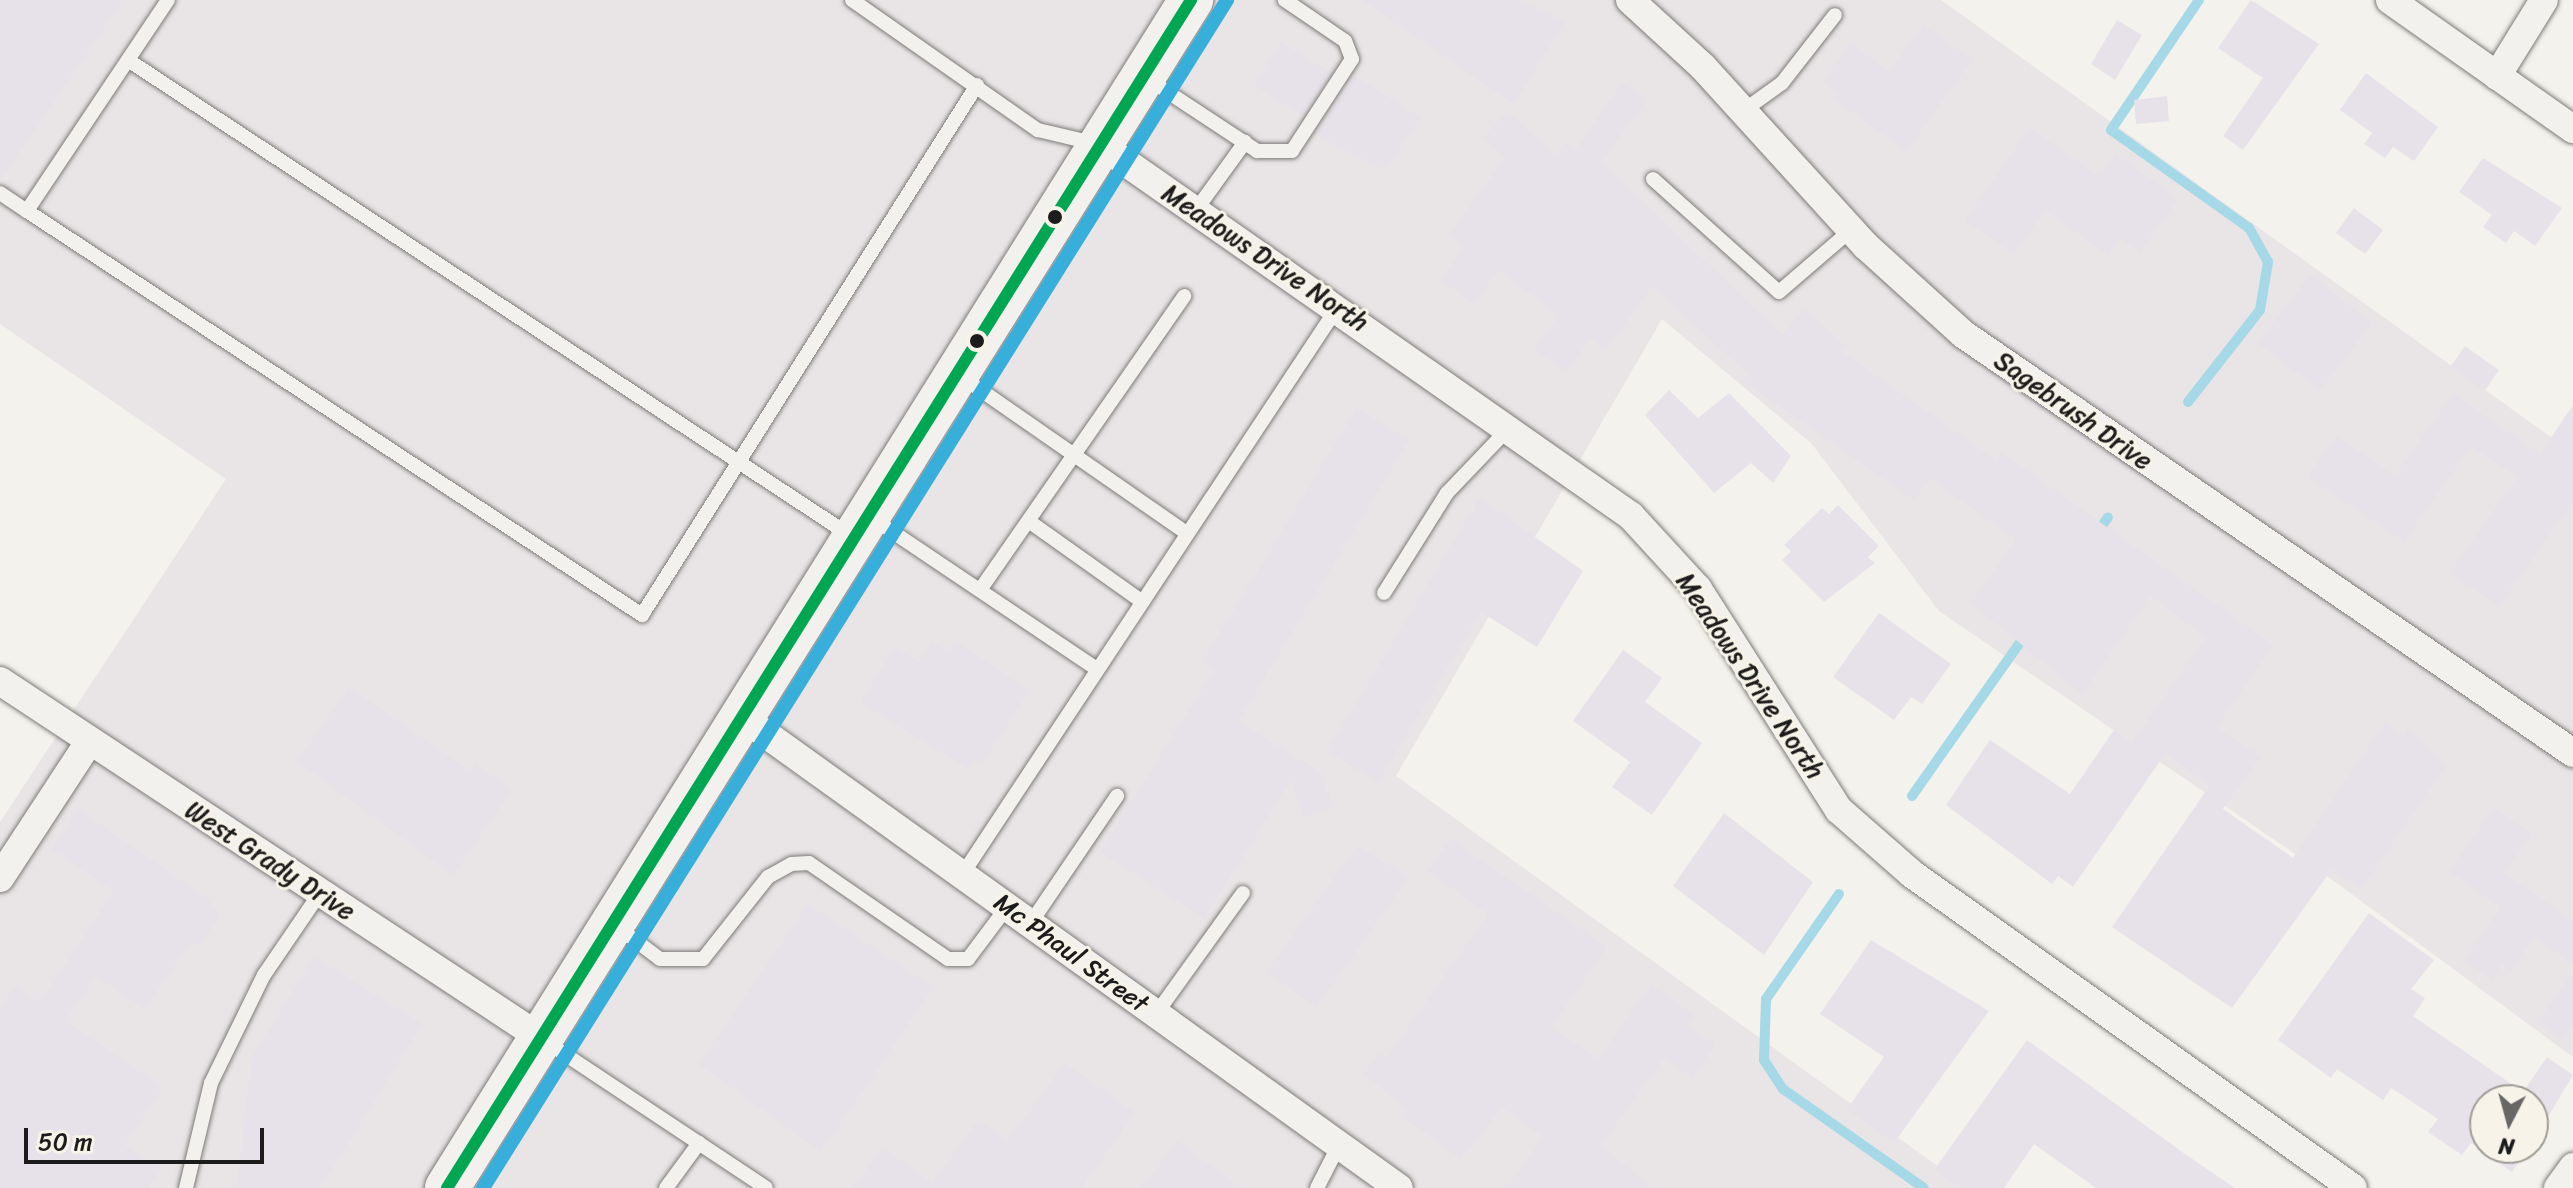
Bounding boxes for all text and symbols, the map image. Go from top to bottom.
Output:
street label: Meadows Drive North [1156,177,1374,339]
unlabelled marker [1047,209,1063,225]
unlabelled marker [969,333,985,349]
street label: Sagebrush Drive [1988,345,2158,477]
street label: Meadows Drive North [1669,567,1831,785]
street label: West Grady Drive [179,795,361,927]
street label: Mc Phaul Street [986,885,1156,1021]
north arrow [2469,1084,2549,1164]
scale bar [28,1112,268,1162]
text: 50 m [38,1121,93,1163]
text: N [2497,1126,2516,1167]

